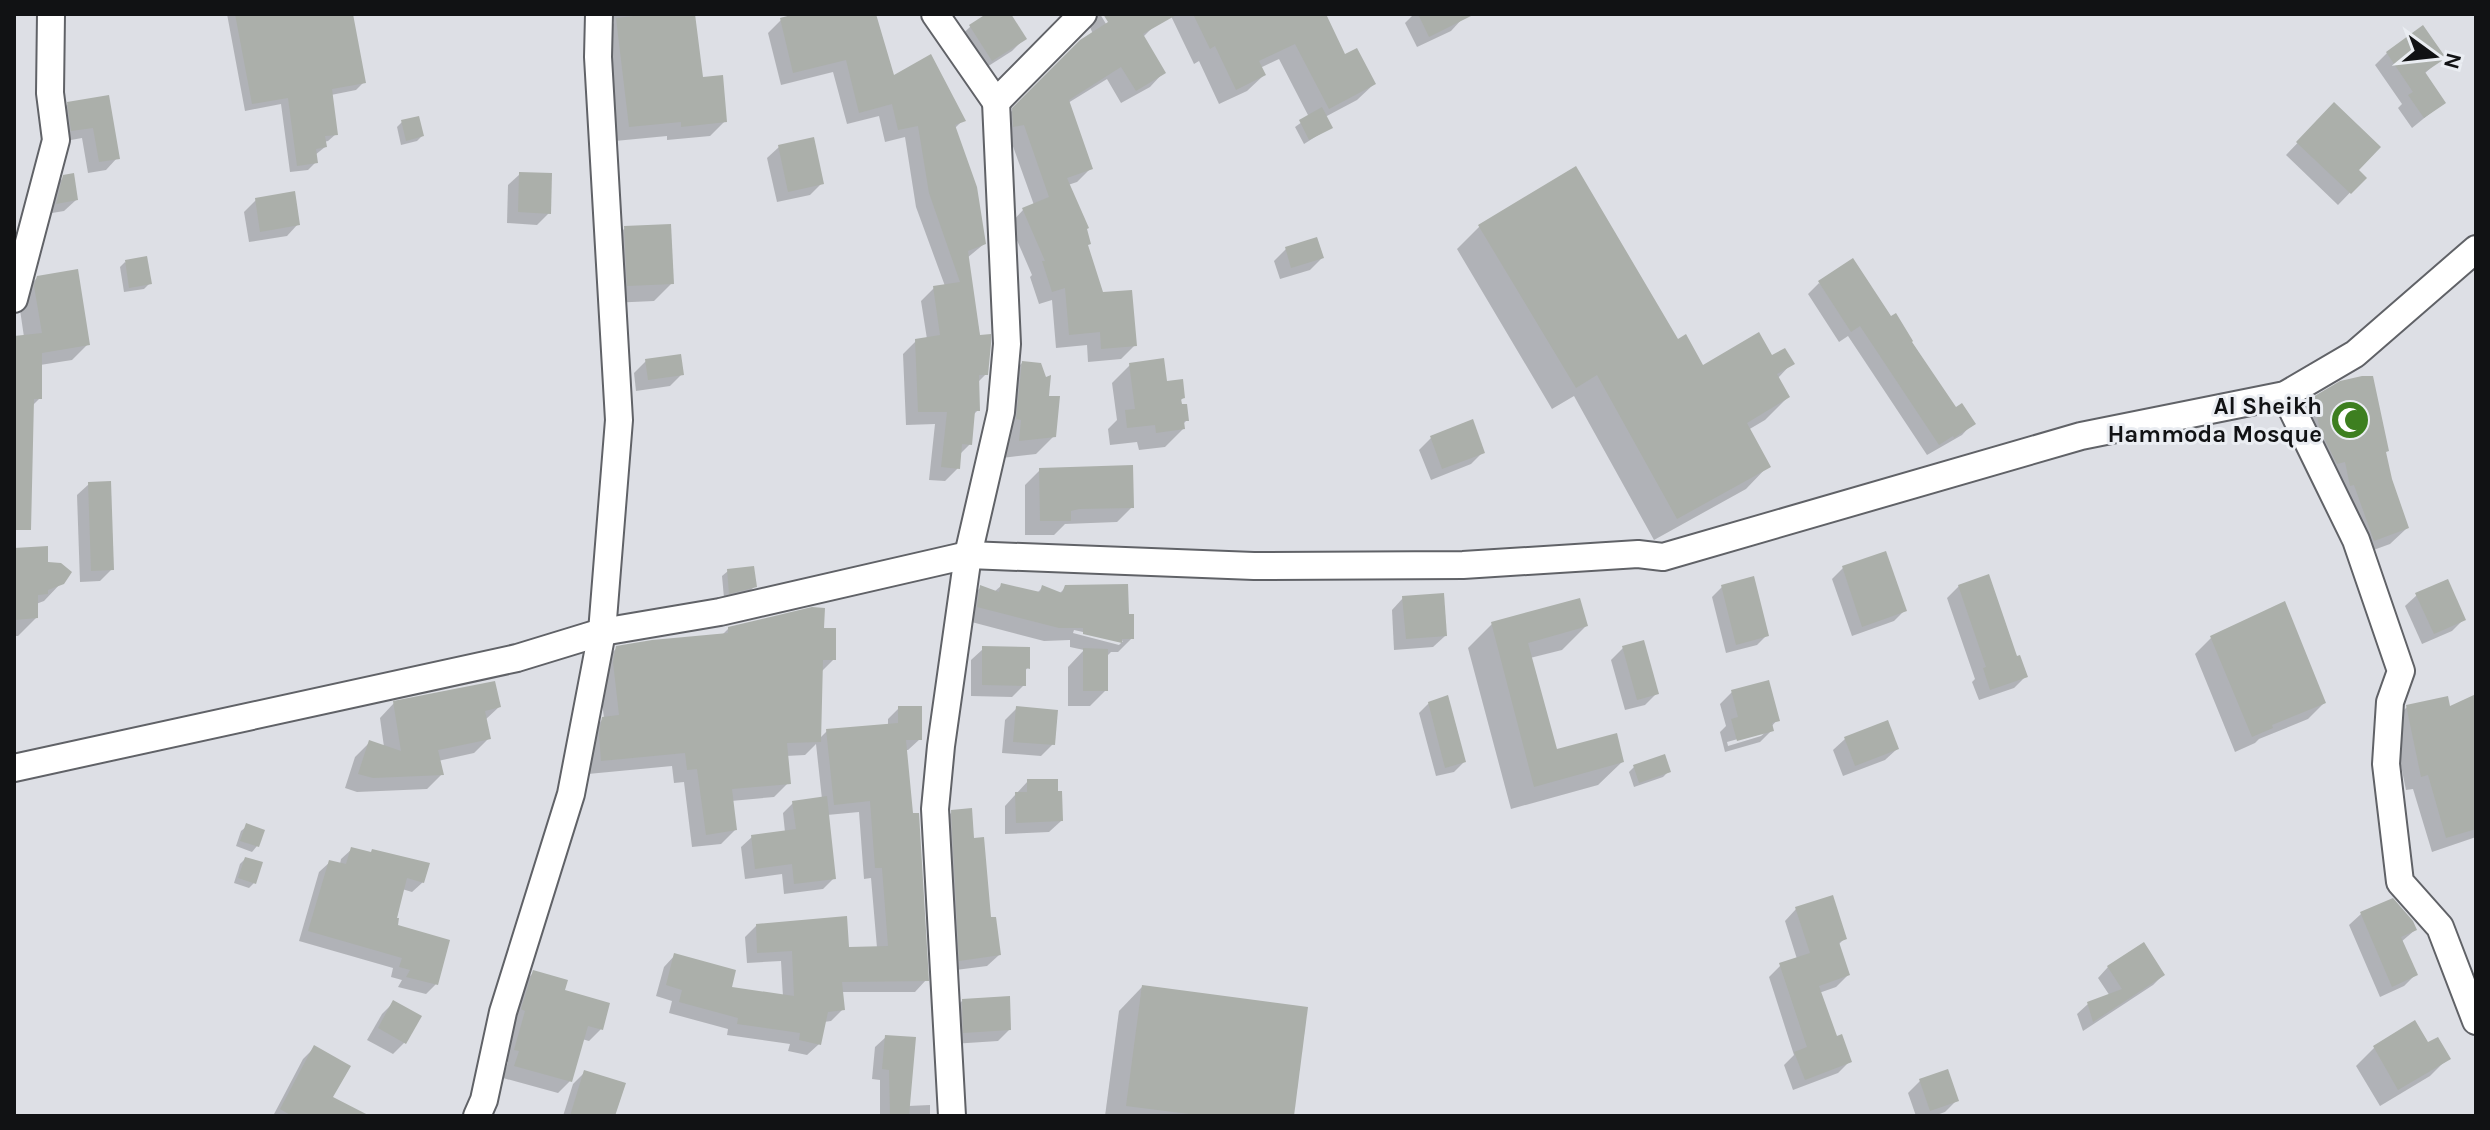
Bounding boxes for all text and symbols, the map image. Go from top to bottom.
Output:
north arrow [2394,16,2474,96]
text: N [2438,50,2467,72]
place label: Al Sheikh Hammoda Mosque [2107,392,2322,448]
mosque icon: Al Sheikh Hammoda Mosque [2329,399,2371,441]

